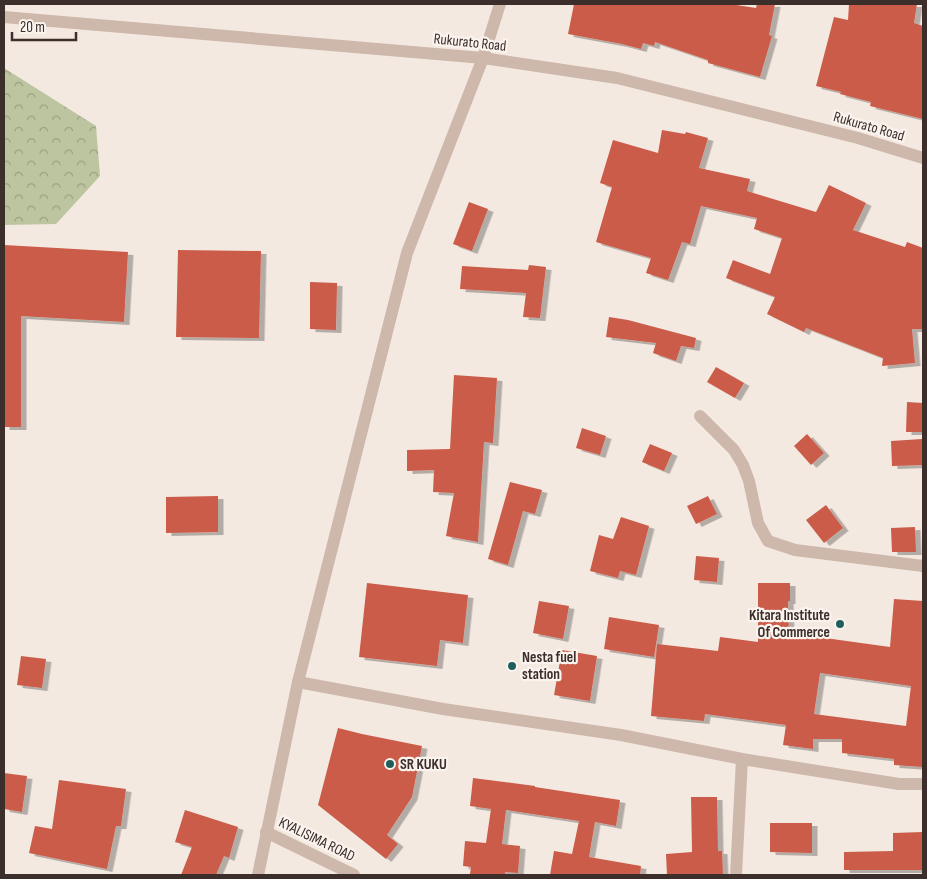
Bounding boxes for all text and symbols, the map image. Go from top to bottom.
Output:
scale bar [12,10,76,42]
text: 20 m [20,18,45,37]
street label: Rukurato Road [433,29,507,56]
street label: Rukurato Road [831,107,907,146]
place label: Kitara Institute Of Commerce [749,606,830,642]
marker: Kitara Institute Of Commerce [834,618,846,630]
place label: Nesta fuel station [522,648,576,684]
marker: Nesta fuel station [506,660,518,672]
place label: SR KUKU [400,755,447,774]
marker: SR KUKU [384,758,396,770]
street label: KYALISIMA ROAD [276,813,358,866]

